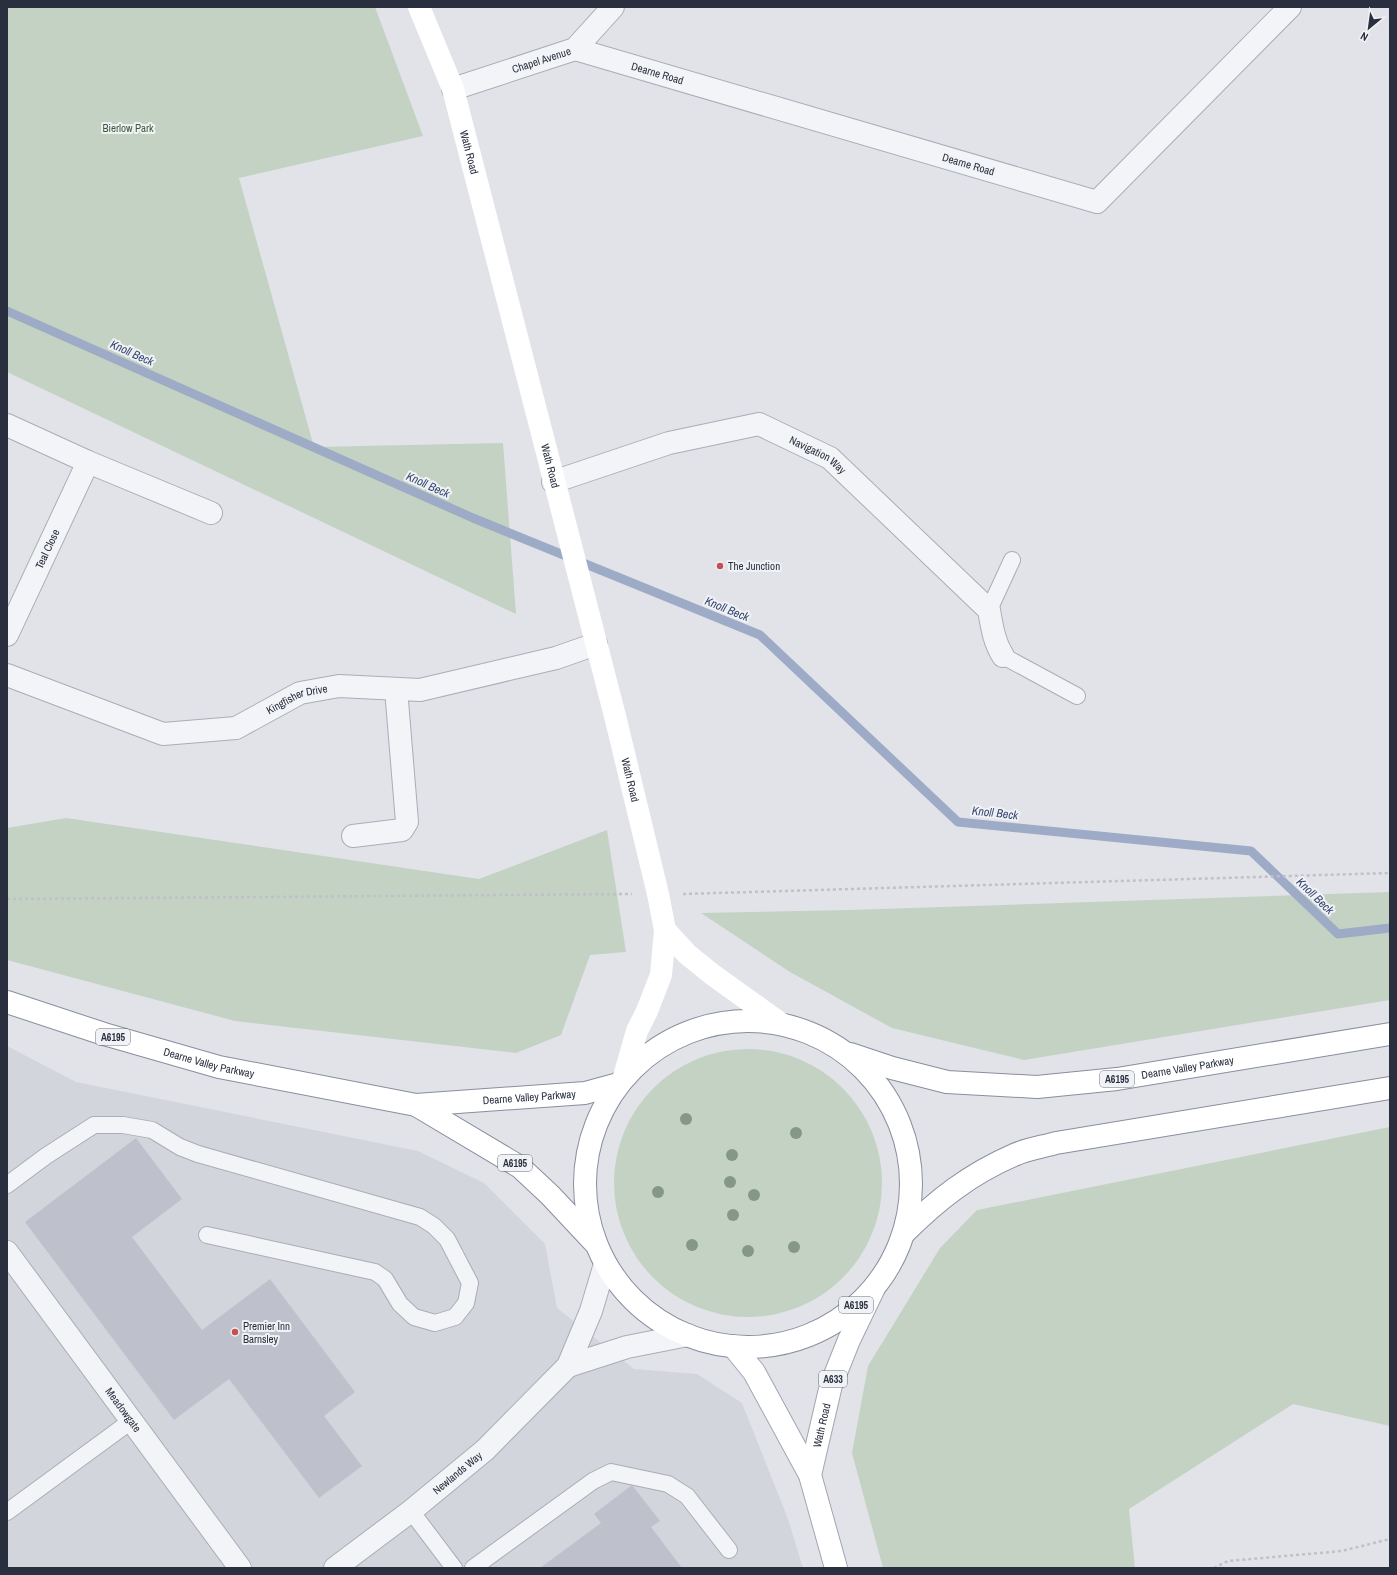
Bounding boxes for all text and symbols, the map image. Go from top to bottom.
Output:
north arrow [1349,8,1389,48]
text: N [1358,29,1370,44]
street label: Chapel Avenue [510,44,573,76]
street label: Dearne Road [630,59,685,87]
park label: Bierlow Park [102,121,154,135]
street label: Wath Road [457,129,482,176]
street label: Dearne Road [941,150,996,179]
water label: Knoll Beck [108,336,157,370]
street label: Navigation Way [787,433,850,477]
street label: Wath Road [538,442,563,489]
water label: Knoll Beck [404,468,453,502]
street label: Teal Close [32,527,63,571]
place label: The Junction [728,559,780,573]
marker: The Junction [715,561,725,571]
water label: Knoll Beck [702,593,753,626]
street label: Kingfisher Drive [264,681,328,717]
street label: Wath Road [618,756,642,803]
water label: Knoll Beck [971,803,1020,823]
water label: Knoll Beck [1293,874,1338,919]
road number: A6195 [96,1029,130,1045]
street label: Dearne Valley Parkway [162,1044,256,1081]
street label: Dearne Valley Parkway [1140,1053,1235,1082]
road number: A6195 [1100,1071,1134,1087]
street label: Dearne Valley Parkway [482,1087,577,1107]
road number: A6195 [498,1155,532,1171]
road number: A6195 [839,1297,873,1313]
place label: Premier Inn Barnsley [243,1319,290,1346]
marker: Premier Inn Barnsley [230,1327,240,1337]
road number: A633 [819,1371,847,1387]
street label: Meadowgate [102,1385,144,1435]
street label: Wath Road [810,1402,834,1449]
street label: Newlands Way [430,1448,485,1497]

